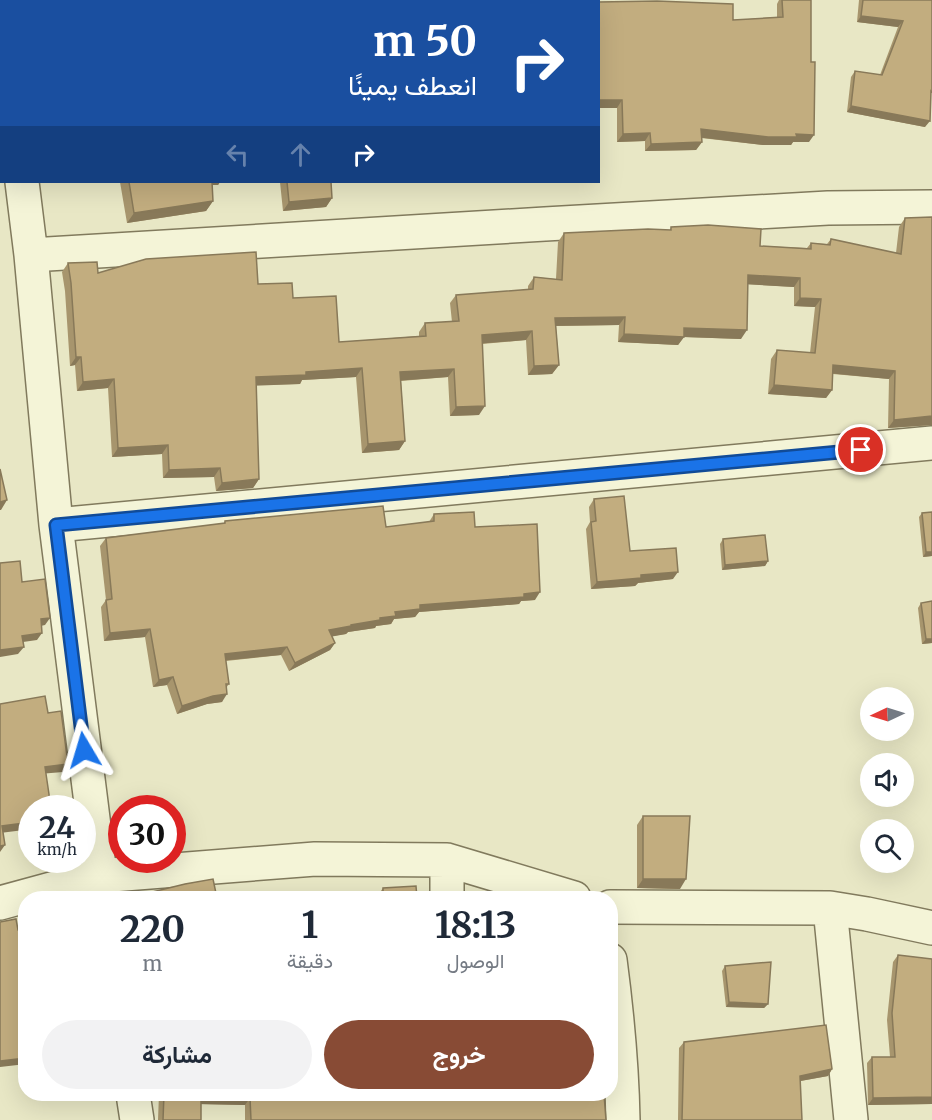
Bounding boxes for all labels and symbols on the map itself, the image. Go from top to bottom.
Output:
pin [835,424,886,475]
north arrow [860,687,914,741]
position arrow [52,718,116,782]
speed limit sign: 30 [108,795,186,873]

